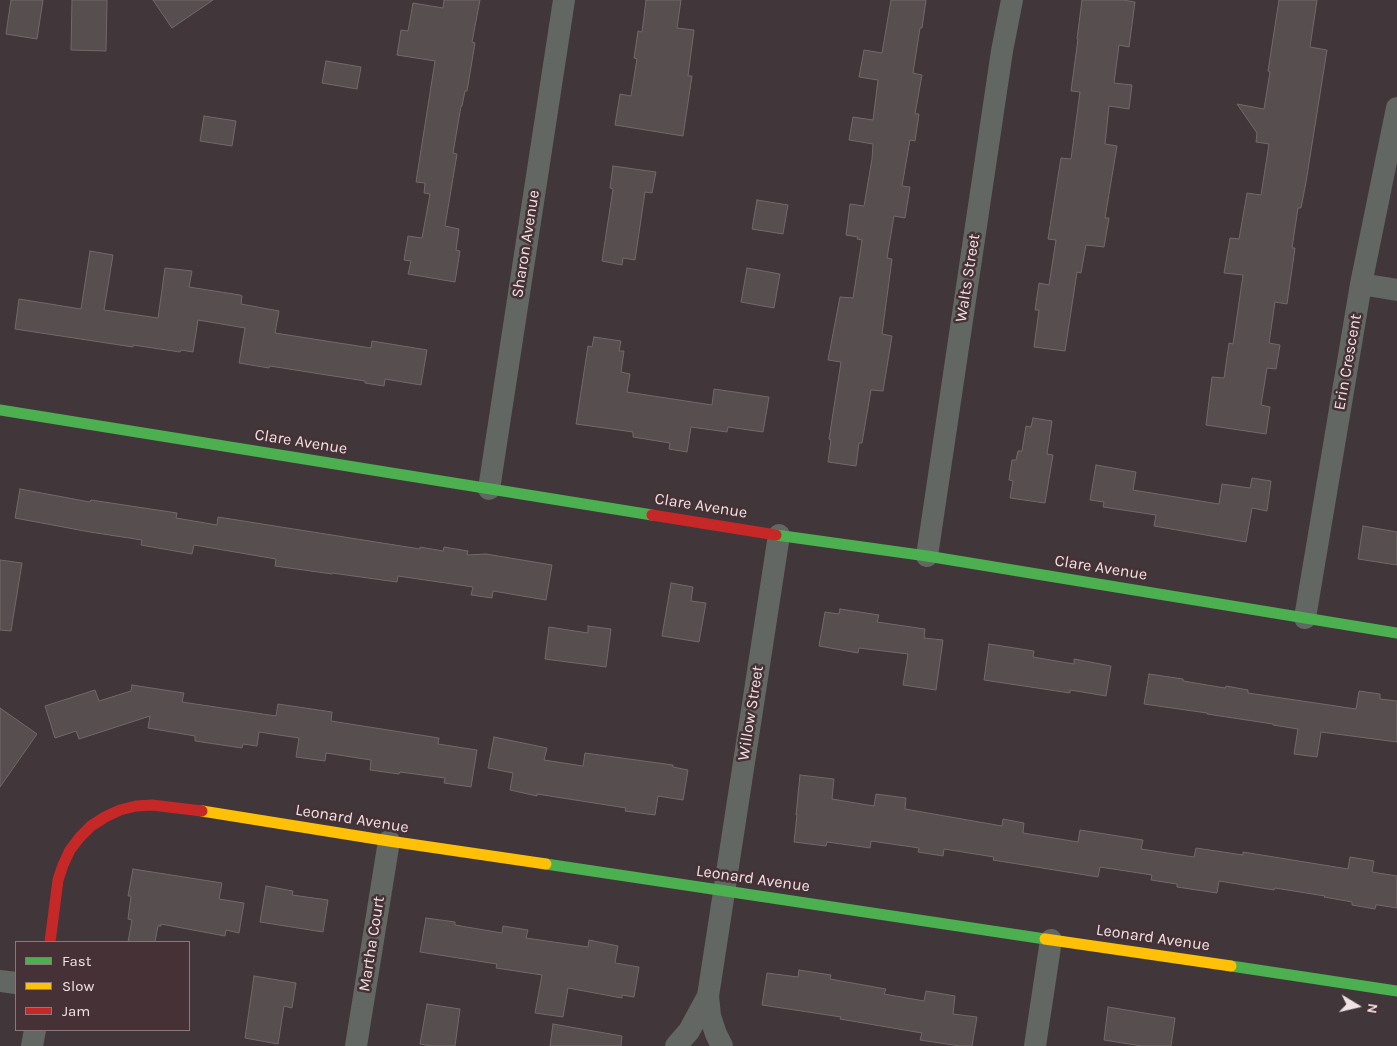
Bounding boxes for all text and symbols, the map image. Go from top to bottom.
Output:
street label: Sharon Avenue [508,189,544,299]
street label: Walts Street [952,232,984,324]
street label: Erin Crescent [1330,312,1366,412]
street label: Clare Avenue [253,425,349,459]
street label: Clare Avenue [653,489,749,523]
street label: Clare Avenue [1053,551,1149,585]
street label: Willow Street [734,664,768,762]
street label: Leonard Avenue [294,801,410,837]
street label: Leonard Avenue [695,862,811,896]
street label: Martha Court [355,895,389,993]
street label: Leonard Avenue [1095,921,1211,955]
legend [15,941,190,1031]
text: Fast [62,952,91,970]
text: Slow [62,977,94,995]
north arrow [1332,981,1382,1031]
text: Jam [62,1002,90,1020]
text: N [1363,1002,1381,1015]

